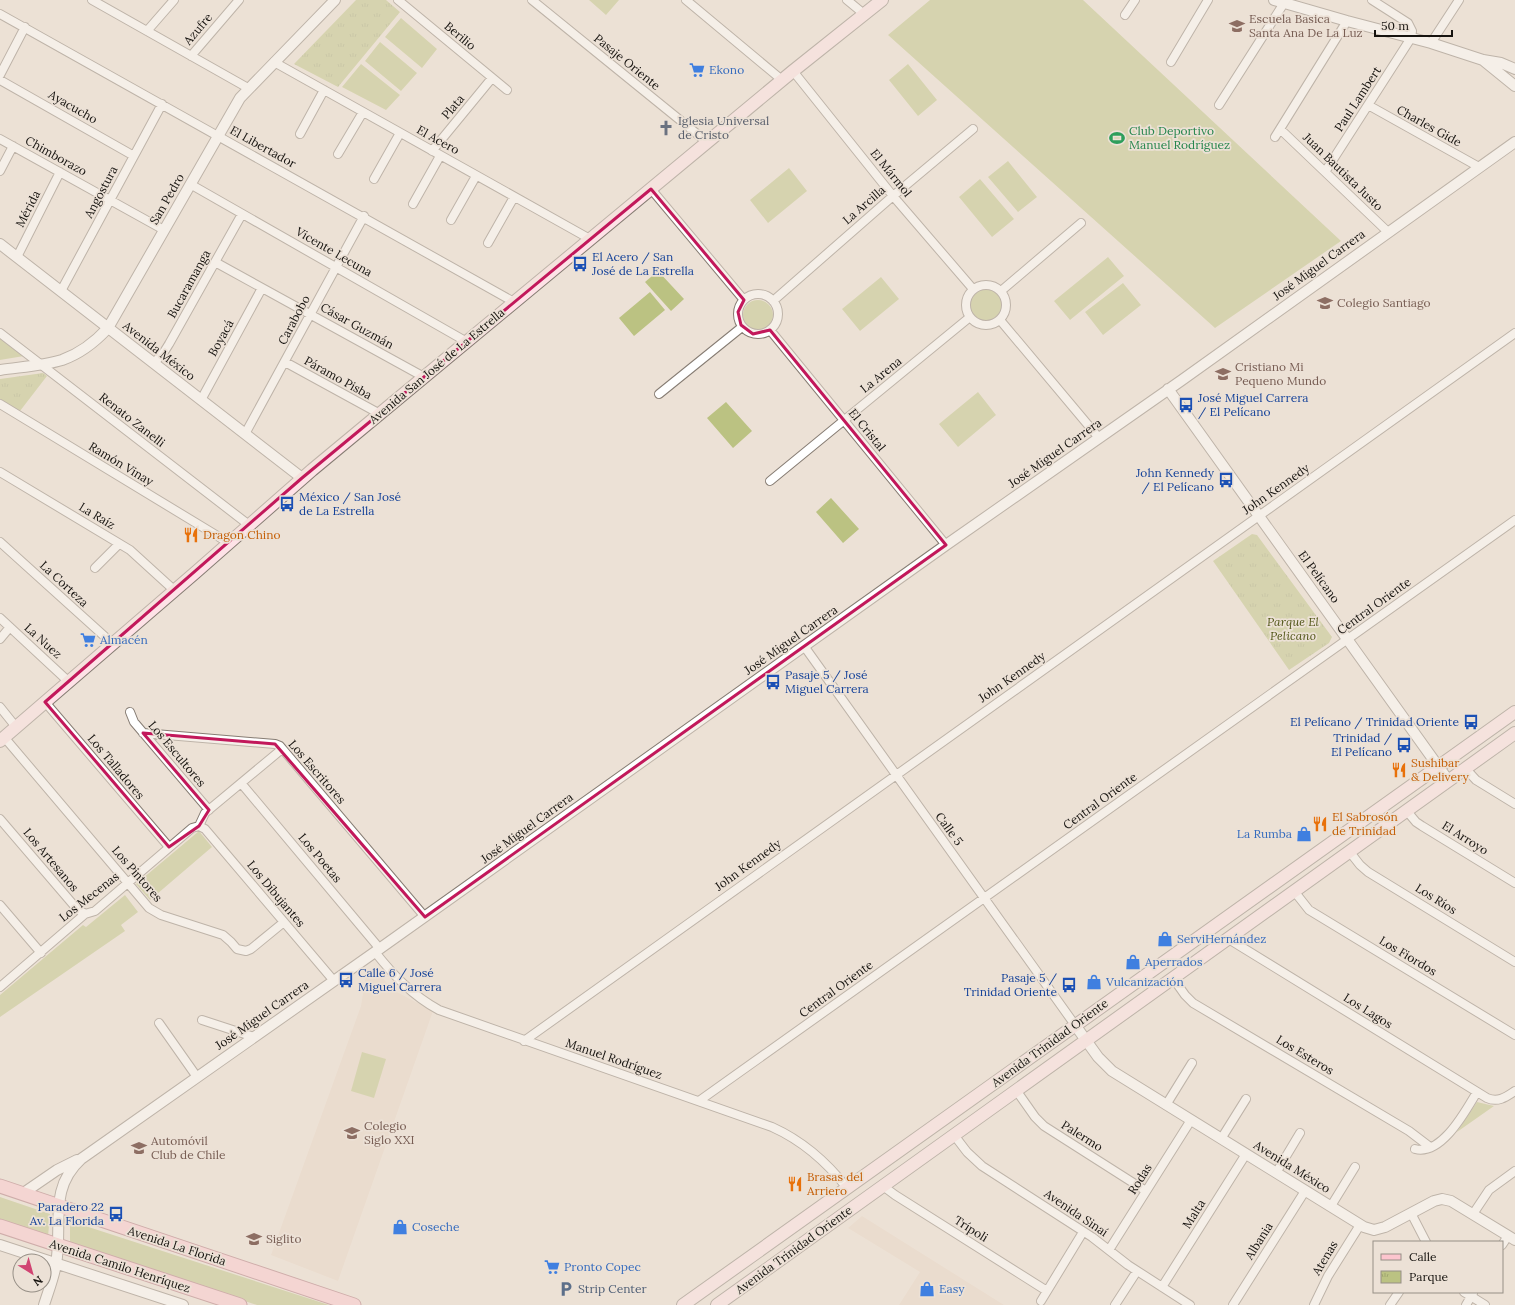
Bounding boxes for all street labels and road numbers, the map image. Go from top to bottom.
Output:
street label: Azufre [179,9,216,48]
street label: Berilio [442,18,479,53]
street label: Pasaje Oriente [591,30,664,93]
street label: Paul Lambert [1331,63,1384,134]
street label: Ayacucho [45,86,100,127]
street label: Plata [438,91,467,122]
street label: Charles Gide [1394,102,1465,150]
street label: El Libertador [228,122,300,171]
street label: El Acero [414,122,462,157]
street label: Juan Bautista Justo [1299,129,1386,214]
street label: Chimborazo [23,133,90,179]
street label: El Mármol [868,146,915,200]
street label: Angostura [80,163,121,221]
street label: San Pedro [146,171,187,227]
street label: La Arcilla [839,182,888,227]
street label: Mérida [12,188,43,230]
street label: Vicente Lecuna [293,223,375,279]
street label: José Miguel Carrera [1269,226,1368,304]
street label: Bucaramanga [164,247,213,320]
street label: Carabobo [274,292,313,347]
street label: Cásar Guzmán [318,299,396,352]
street label: Avenida San José de La Estrella [365,304,508,427]
street label: Avenida México [119,317,198,383]
street label: Boyacá [204,317,237,359]
street label: Páramo Pisba [302,353,375,402]
street label: La Arena [857,353,905,396]
street label: Renato Zanelli [96,389,168,450]
street label: El Cristal [846,405,889,454]
street label: José Miguel Carrera [1004,415,1104,491]
street label: Ramón Vinay [86,438,157,489]
street label: John Kennedy [1239,460,1313,518]
street label: La Raíz [76,499,118,532]
street label: El Pelícano [1295,548,1343,606]
street label: La Corteza [37,557,92,610]
street label: Central Oriente [1334,574,1414,637]
street label: José Miguel Carrera [740,602,840,678]
street label: La Nuez [21,620,65,661]
street label: John Kennedy [975,648,1049,706]
street label: Los Escultores [145,718,210,790]
street label: Los Talladores [85,731,148,803]
street label: Los Escritores [286,737,349,807]
street label: Central Oriente [1060,769,1140,832]
street label: José Miguel Carrera [477,789,576,867]
street label: Calle 5 [932,809,966,848]
street label: El Arroyo [1439,817,1491,858]
street label: Los Artesanos [20,825,83,895]
street label: Los Poetas [295,830,346,886]
street label: John Kennedy [711,835,784,894]
street label: Los Pintores [109,843,166,905]
street label: Los Dibujantes [244,857,309,930]
street label: Los Mecenas [56,868,122,925]
street label: Los Ríos [1413,880,1460,917]
street label: Los Fiordos [1377,933,1440,979]
street label: Central Oriente [796,957,876,1020]
street label: José Miguel Carrera [211,977,311,1053]
street label: Los Lagos [1341,990,1396,1032]
street label: Avenida Trinidad Oriente [988,995,1111,1090]
street label: Los Esteros [1274,1032,1337,1078]
street label: Manuel Rodríguez [564,1035,664,1082]
street label: Palermo [1059,1117,1106,1154]
street label: Avenida México [1250,1137,1333,1196]
street label: Rodas [1124,1160,1155,1197]
street label: Avenida Sinaí [1041,1185,1111,1239]
street label: Malta [1179,1196,1208,1231]
street label: Avenida Trinidad Oriente [732,1202,855,1297]
street label: Trípoli [952,1212,991,1245]
street label: Albania [1241,1219,1276,1263]
street label: Avenida La Florida [125,1222,228,1268]
street label: Avenida Camilo Henríquez [47,1235,192,1295]
street label: Atenas [1308,1237,1341,1279]

